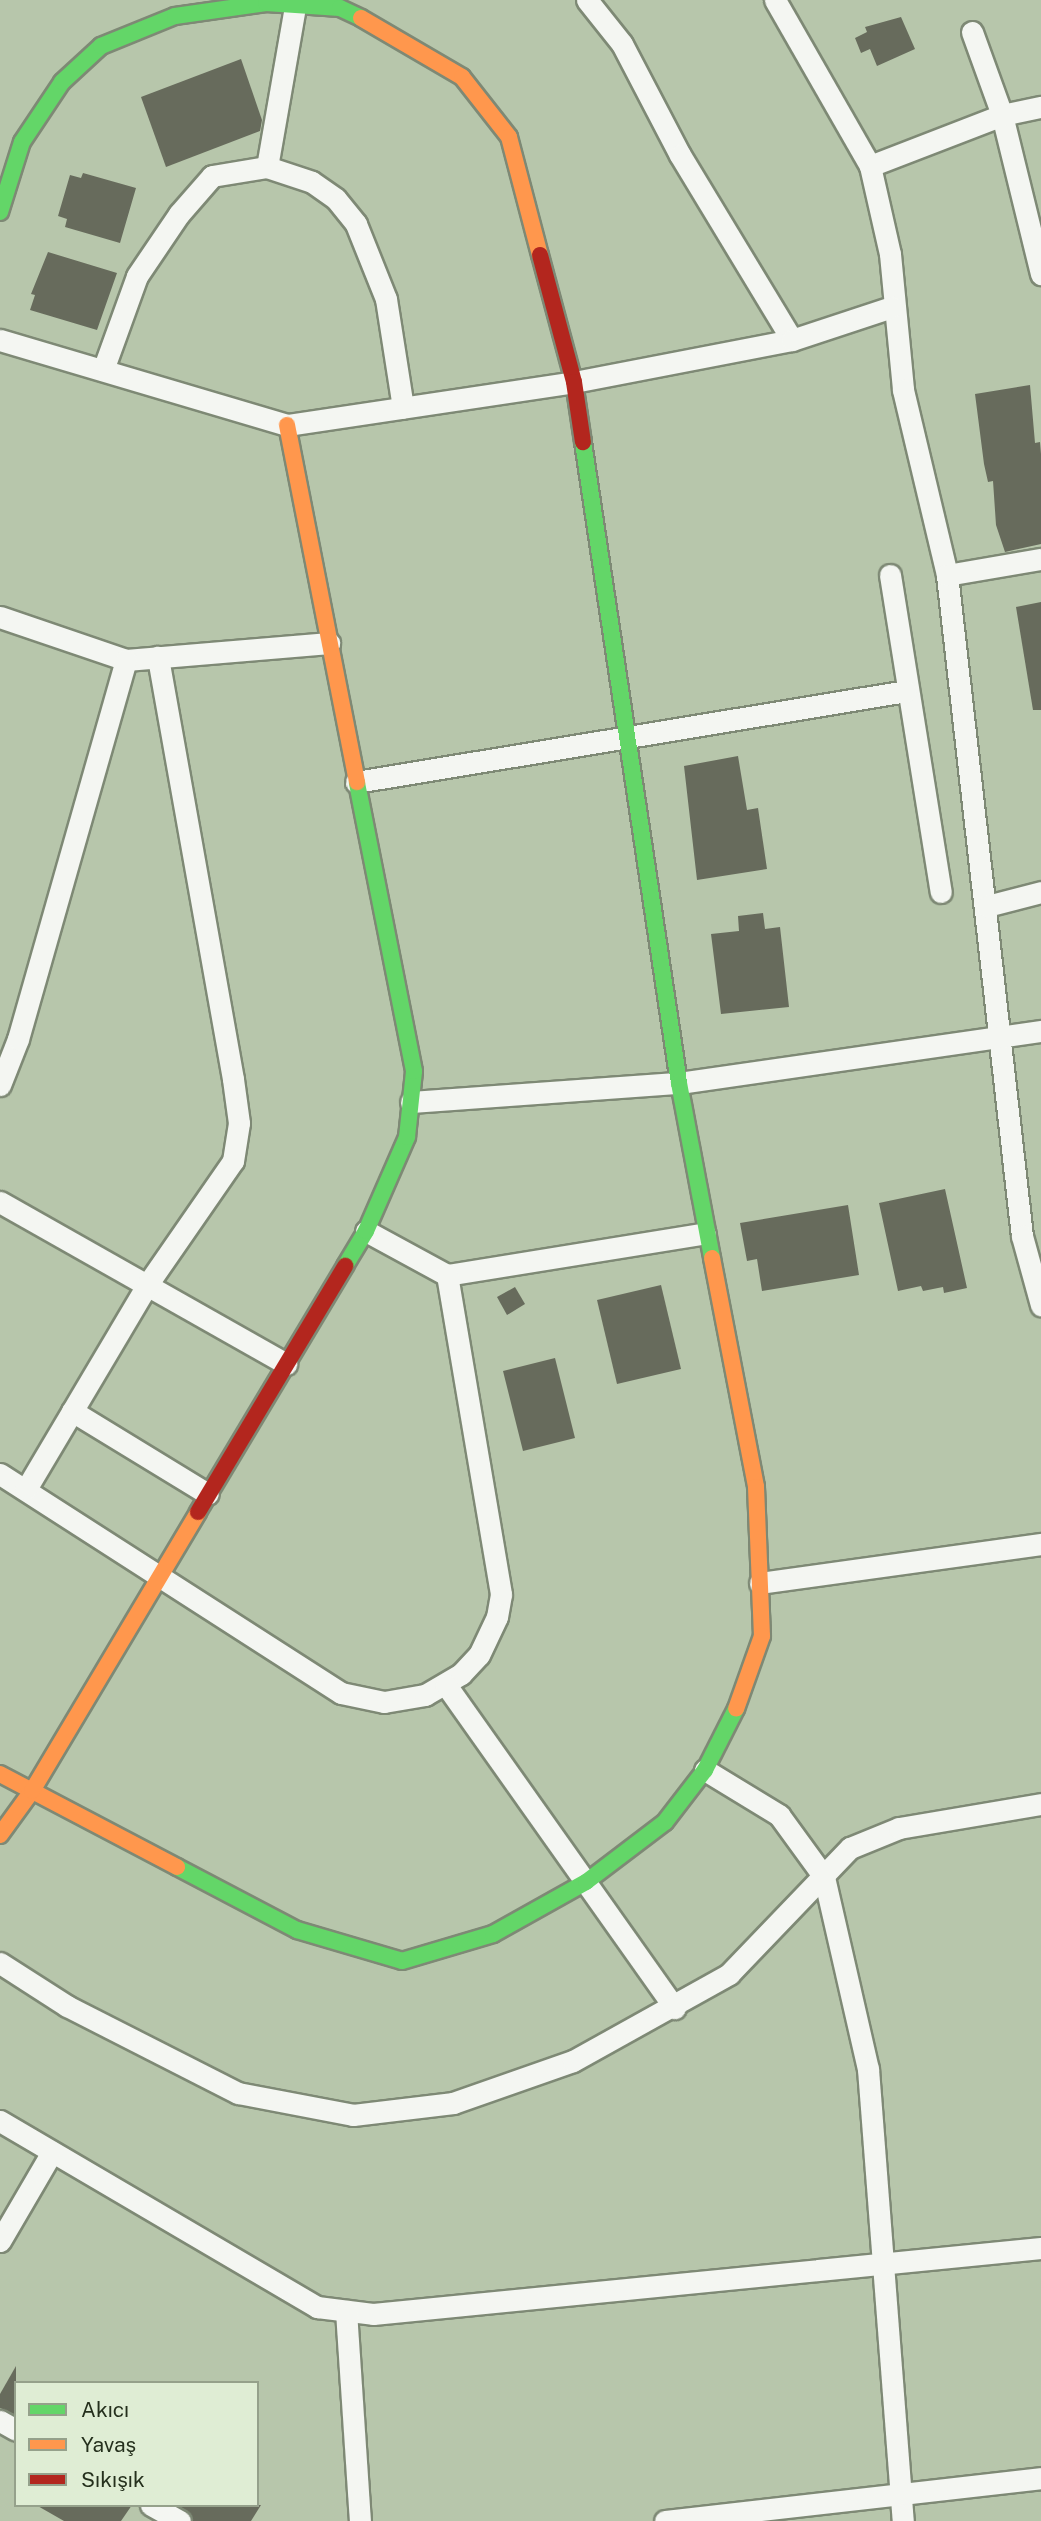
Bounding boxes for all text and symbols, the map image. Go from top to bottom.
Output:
legend [14,2381,259,2507]
text: Akıcı [81,2397,129,2422]
text: Yavaş [81,2432,136,2457]
text: Sıkışık [81,2467,145,2492]

